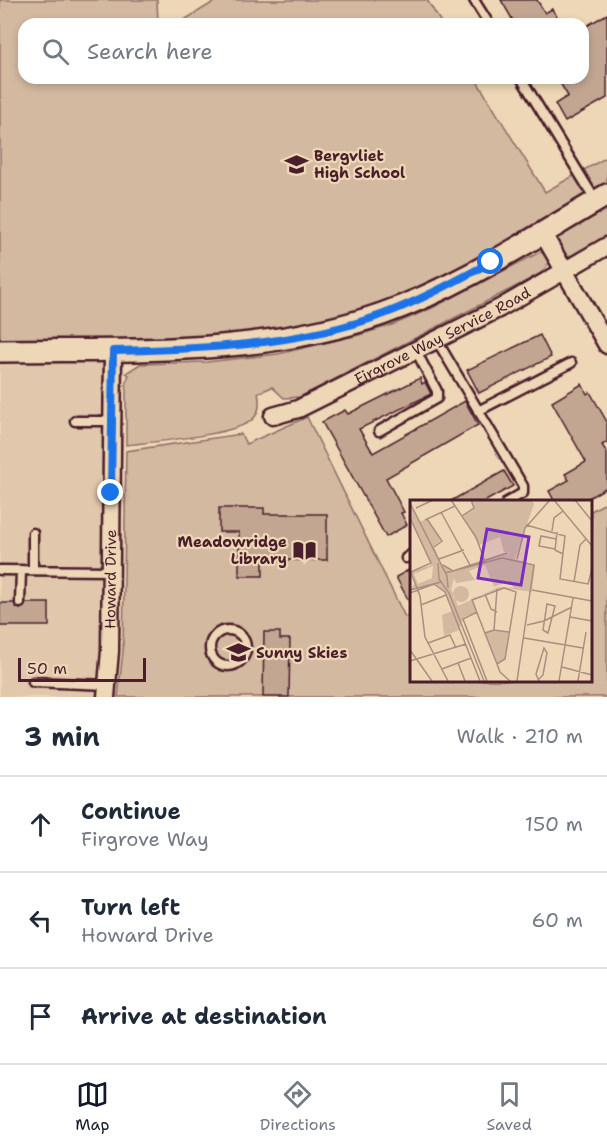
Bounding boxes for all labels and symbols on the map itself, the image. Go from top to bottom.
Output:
place label: Bergvliet High School [314,146,405,183]
school or university icon: Bergvliet High School [283,152,309,178]
route start [477,248,503,274]
street label: Firgrove Way Service Road [351,282,535,389]
route end [97,479,123,505]
inset map [410,500,592,682]
street label: Howard Drive [100,529,121,629]
place label: Meadowridge Library [178,532,287,569]
library icon: Meadowridge Library [292,538,318,564]
school or university icon: Sunny Skies [225,640,251,666]
place label: Sunny Skies [256,643,347,663]
scale bar [18,655,146,682]

